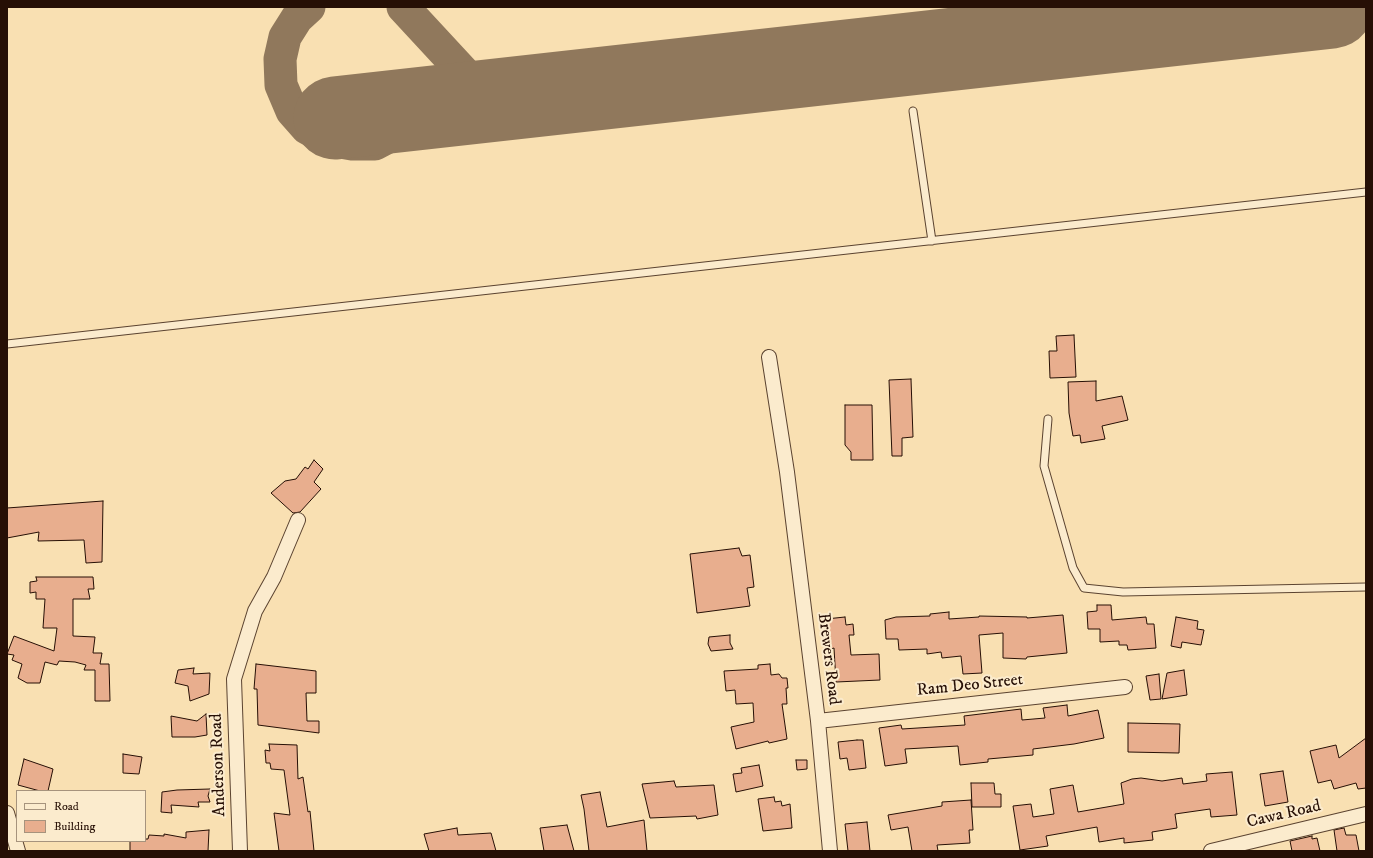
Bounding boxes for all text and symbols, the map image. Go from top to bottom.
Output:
street label: Brewers Road [812,612,844,706]
street label: Ram Deo Street [916,670,1024,702]
street label: Anderson Road [207,713,231,817]
legend [16,790,146,842]
street label: Cawa Road [1245,797,1323,833]
text: Road [54,799,79,814]
text: Building [54,819,95,834]

